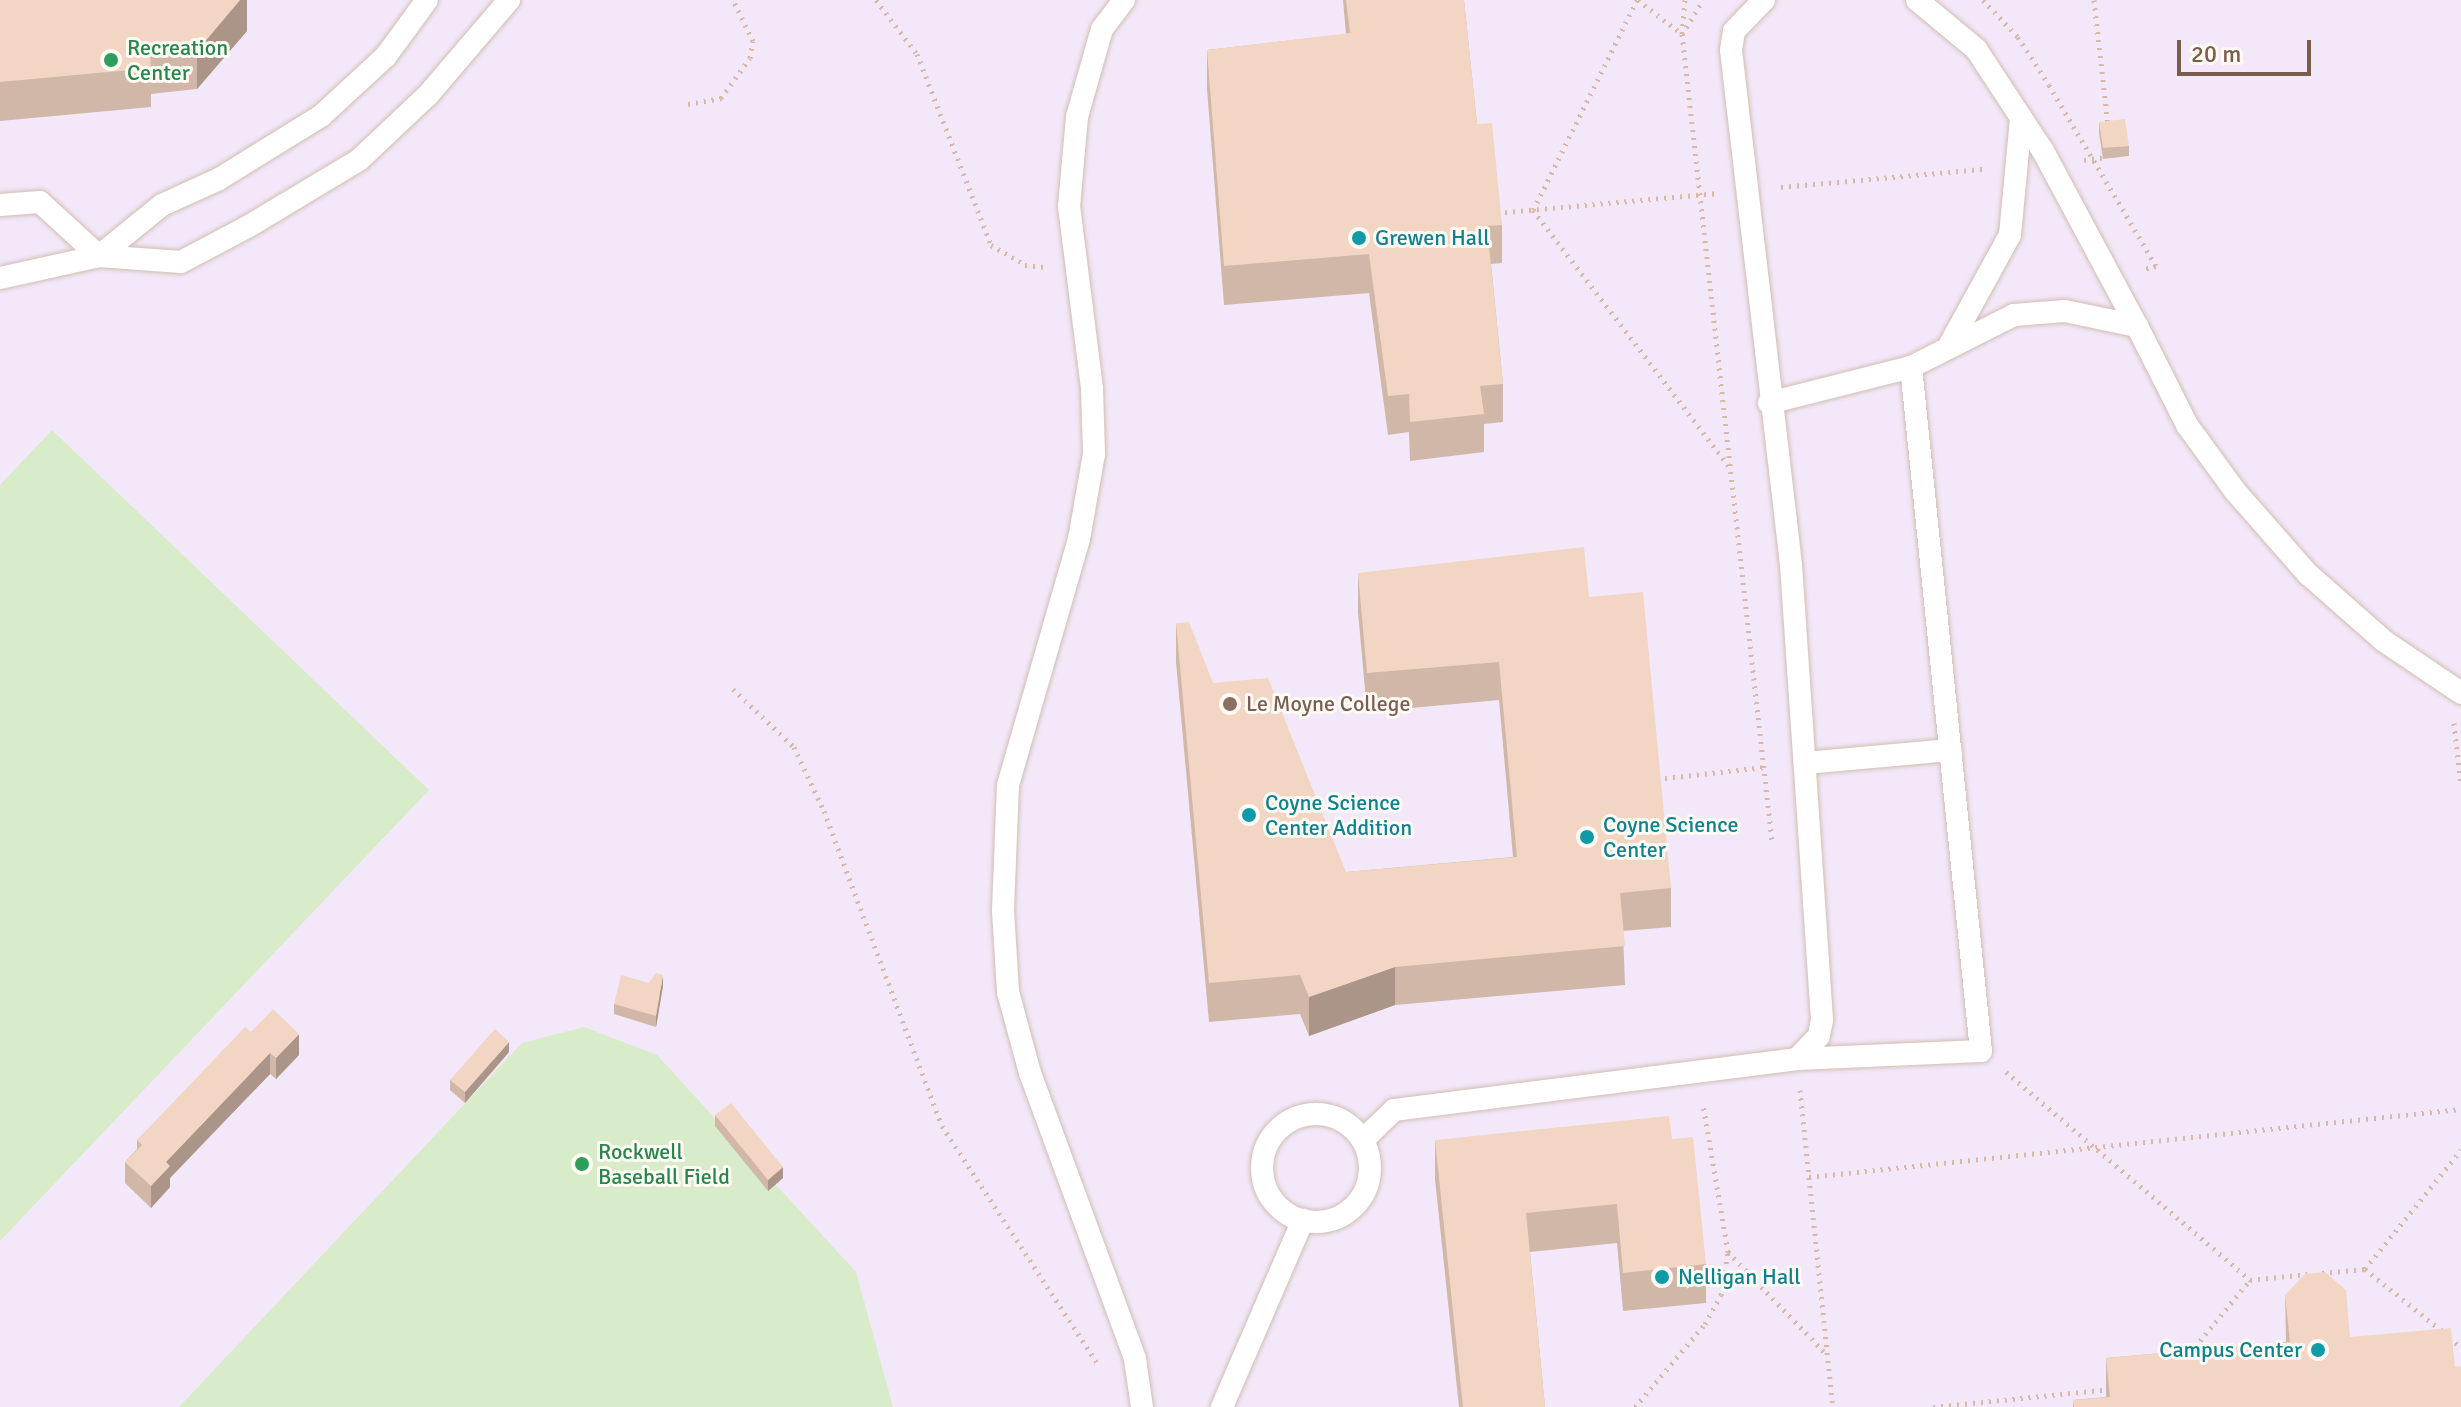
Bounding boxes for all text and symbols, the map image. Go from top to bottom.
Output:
scale bar [2181,24,2315,74]
place label: Recreation Center [127,34,228,86]
text: 20 m [2191,39,2241,69]
marker: Recreation Center [102,51,120,69]
place label: Grewen Hall [1375,225,1490,251]
marker: Grewen Hall [1350,229,1368,247]
place label: Le Moyne College [1246,691,1410,717]
marker: Le Moyne College [1221,695,1239,713]
place label: Coyne Science Center Addition [1265,789,1412,840]
marker: Coyne Science Center Addition [1240,806,1258,824]
place label: Coyne Science Center [1603,811,1738,862]
marker: Coyne Science Center [1578,828,1596,846]
place label: Rockwell Baseball Field [598,1138,730,1190]
marker: Rockwell Baseball Field [573,1155,591,1173]
place label: Nelligan Hall [1678,1264,1801,1290]
marker: Nelligan Hall [1653,1268,1671,1286]
place label: Campus Center [2159,1337,2302,1363]
marker: Campus Center [2309,1341,2327,1359]

